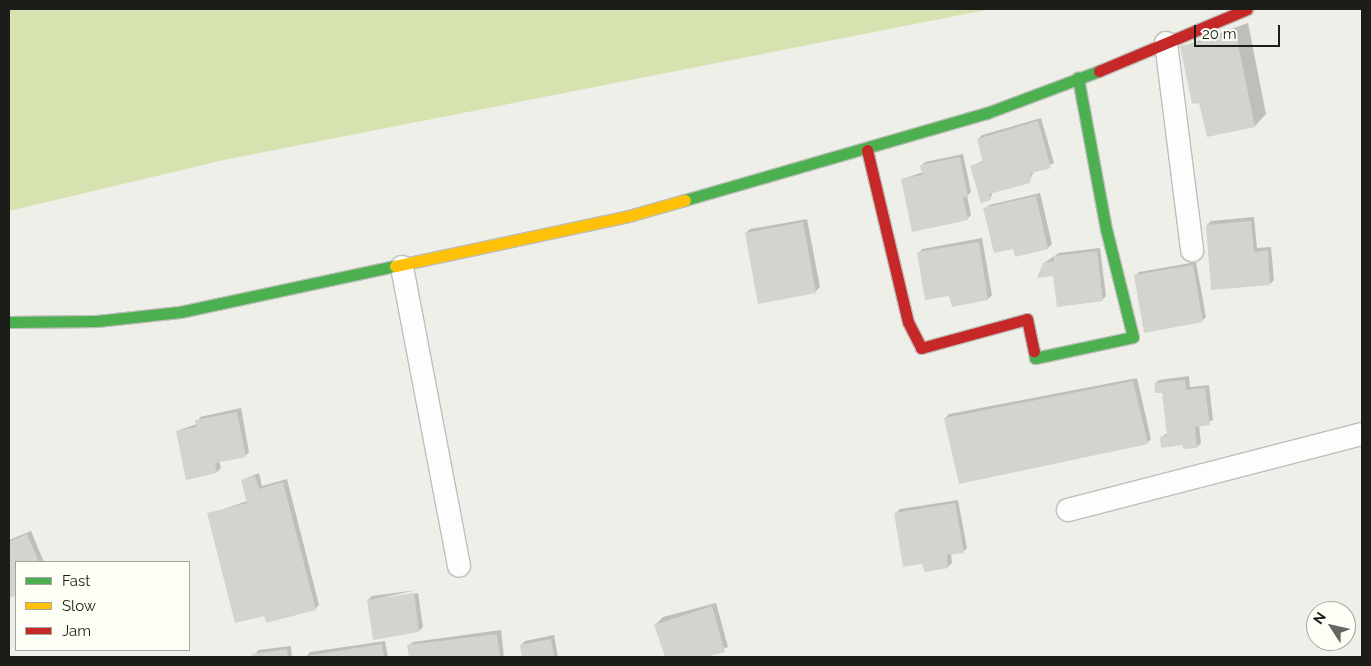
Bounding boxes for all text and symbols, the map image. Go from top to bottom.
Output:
scale bar [1196,15,1282,47]
text: 20 m [1202,25,1237,43]
legend [15,561,190,651]
text: Fast [62,572,90,590]
text: Slow [62,597,96,615]
north arrow [1306,601,1356,651]
text: N [1310,609,1329,627]
text: Jam [62,622,91,640]

